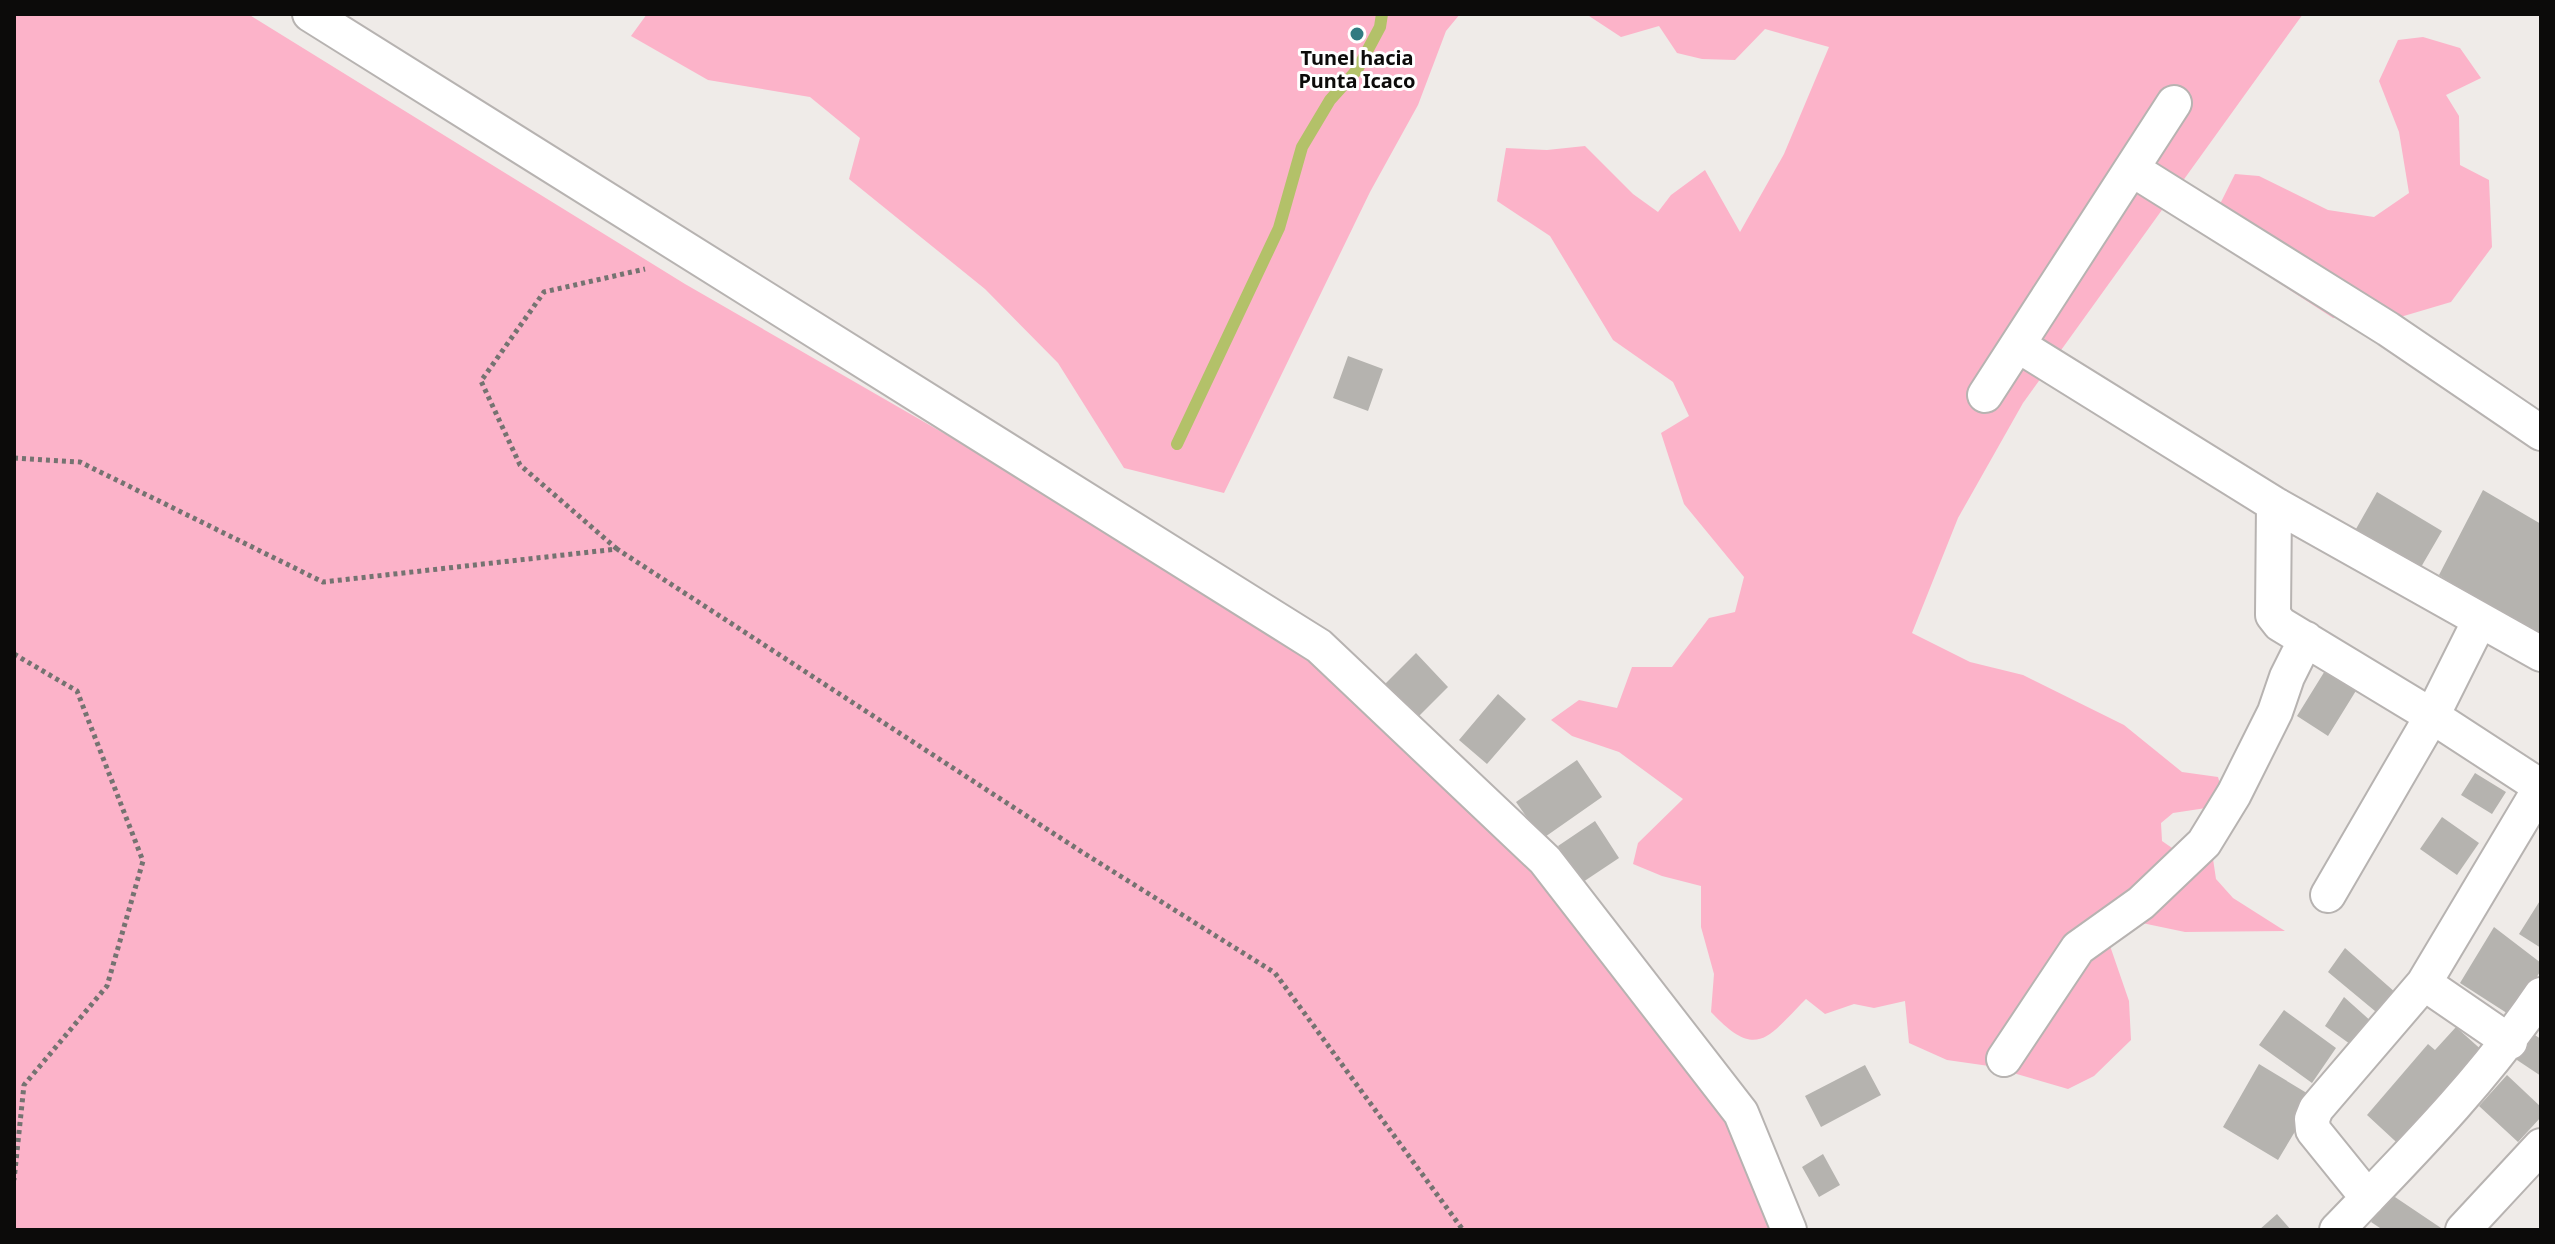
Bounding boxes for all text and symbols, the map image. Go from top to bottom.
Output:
marker: Tunel hacia Punta Icaco [1348,25,1366,43]
place label: Tunel hacia Punta Icaco [1298,44,1416,94]

